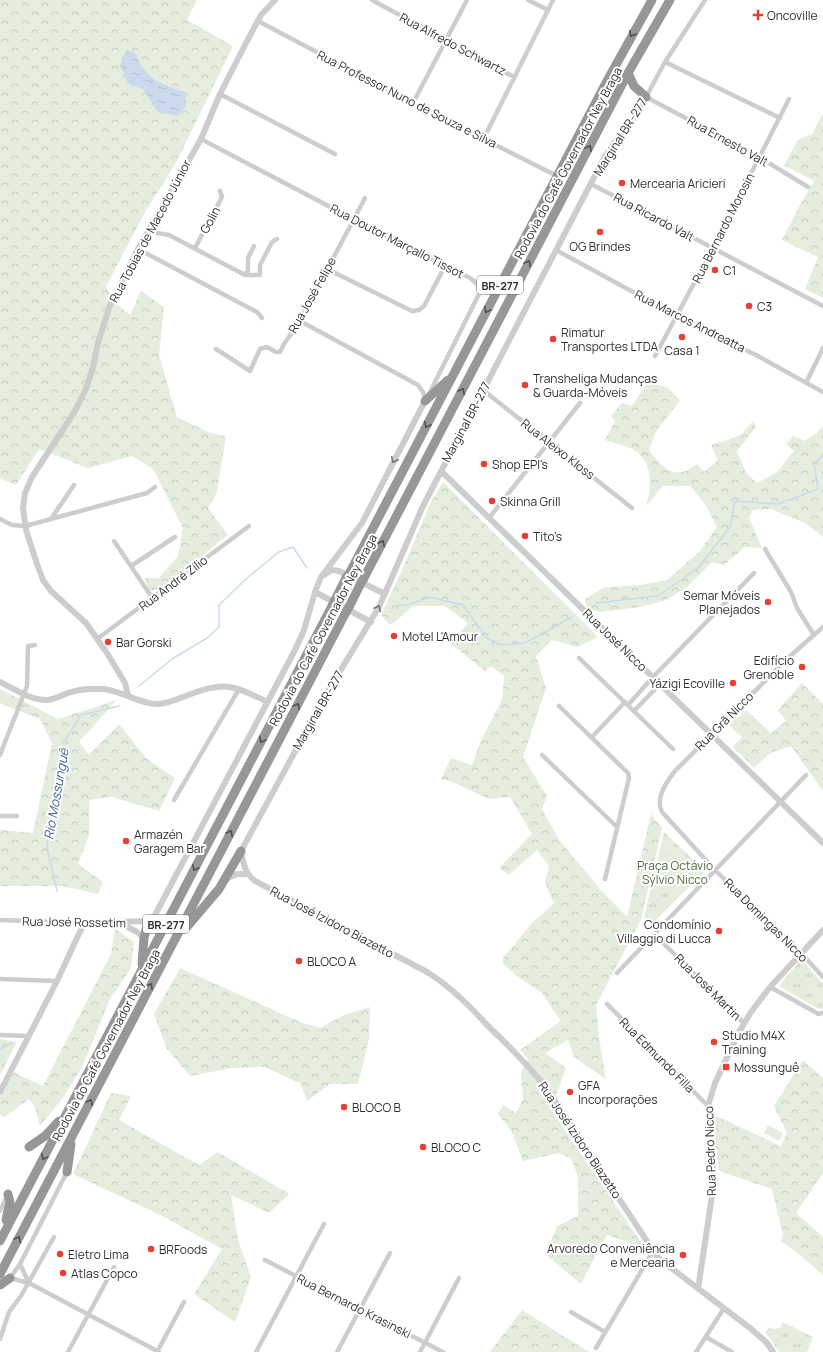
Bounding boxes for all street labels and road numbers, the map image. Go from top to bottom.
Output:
street label: Rua Alfredo Schwartz [397,9,509,79]
street label: Rua Professor Nuno de Souza e Silva [314,46,500,152]
street label: Rodovia do Café Governador Ney Braga [510,64,626,262]
street label: Marginal BR-277 [589,95,651,179]
street label: Rua Ernesto Valt [684,112,772,170]
street label: Rua Tobias de Macedo Júnior [105,156,195,306]
street label: Rua Bernardo Morosin [688,170,758,286]
street label: Rua Ricardo Valt [611,189,698,246]
street label: Rua Doutor Marçallo Tissot [327,200,467,282]
street label: Golin [196,204,224,236]
street label: Rua José Felipe [284,254,340,336]
road number: BR-277 [477,276,523,294]
street label: Rua Marcos Andreatta [632,286,748,356]
street label: Marginal BR-277 [438,379,494,465]
street label: Rua Aleixo Kloss [518,415,598,483]
street label: Rodovia do Café Governador Ney Braga [265,531,381,729]
street label: Rua André Zilio [135,551,211,615]
street label: Rua José Nicco [579,605,651,675]
street label: Marginal BR-277 [288,667,348,753]
street label: Rua Grã Nicco [691,688,757,754]
street label: Rua Domingas Nicco [720,874,812,966]
street label: Rua José Izidoro Biazetto [267,882,397,962]
street label: Rua José Rossetim [22,913,126,931]
road number: BR-277 [143,915,189,933]
street label: Rodovia do Café Governador Ney Braga [48,946,164,1144]
street label: Rua José Martin [671,950,745,1024]
street label: Rua Edmundo Filla [616,1014,698,1096]
street label: Rua José Izidoro Biazetto [534,1078,626,1202]
street label: Rua Pedro Nicco [700,1106,720,1196]
street label: Rua Bernardo Krasinski [294,1270,414,1342]

